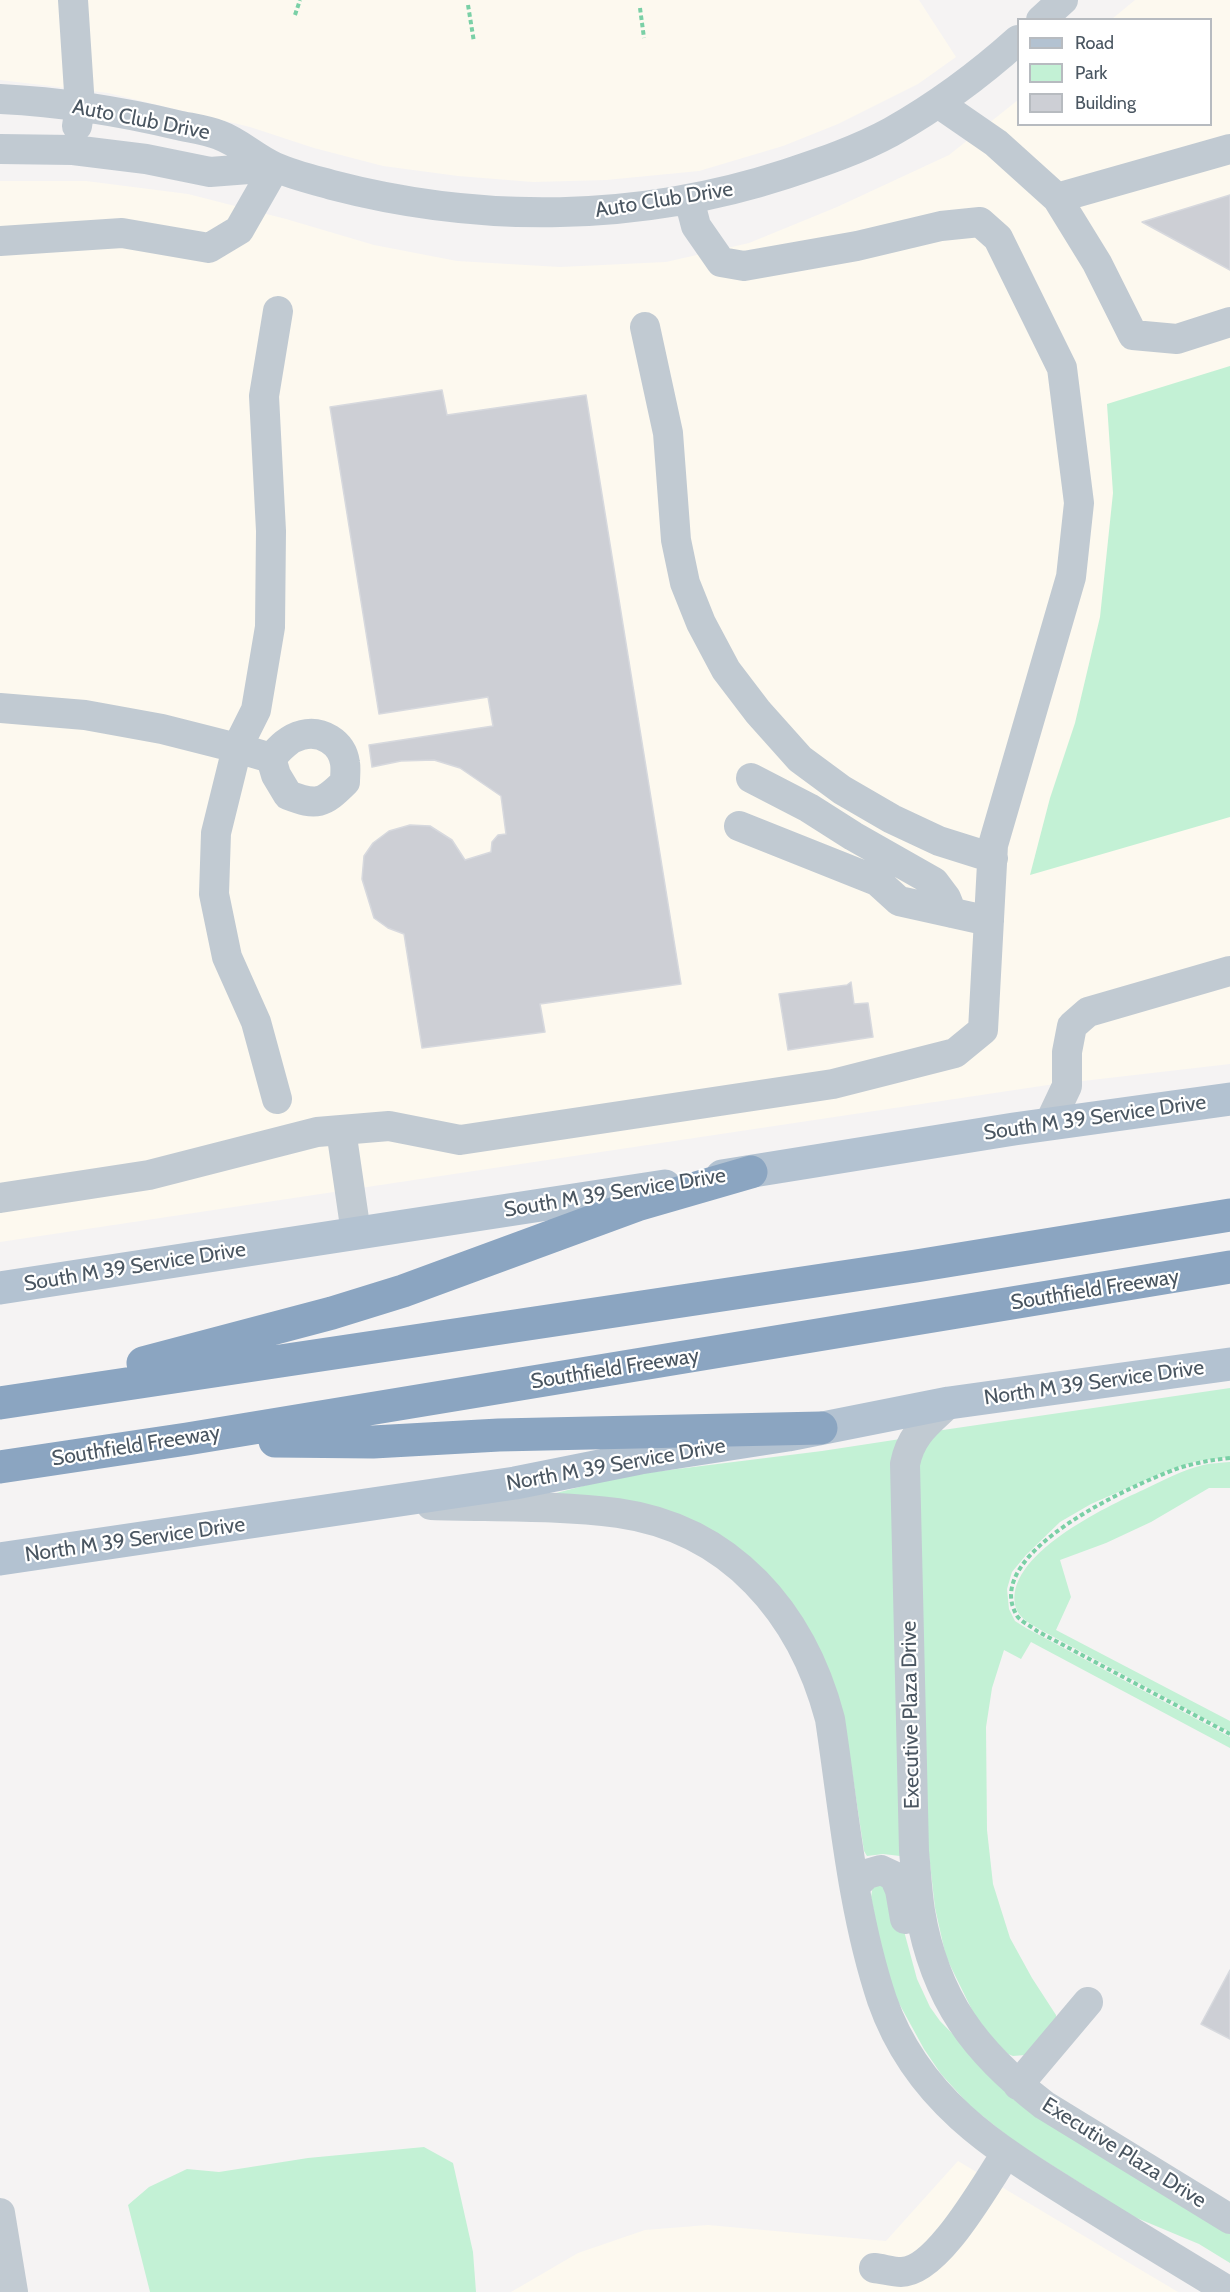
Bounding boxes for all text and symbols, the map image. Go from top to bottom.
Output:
legend [1017,18,1212,126]
text: Road [1075,32,1114,54]
text: Park [1075,62,1107,84]
text: Building [1075,92,1136,114]
street label: Auto Club Drive [70,94,212,146]
street label: Auto Club Drive [593,177,735,223]
street label: South M 39 Service Drive [982,1090,1208,1146]
street label: South M 39 Service Drive [502,1163,728,1223]
street label: South M 39 Service Drive [22,1237,248,1297]
street label: Southfield Freeway [1009,1264,1181,1316]
street label: Southfield Freeway [529,1343,701,1395]
street label: North M 39 Service Drive [982,1355,1206,1411]
street label: Southfield Freeway [50,1420,222,1472]
street label: North M 39 Service Drive [504,1433,728,1497]
street label: North M 39 Service Drive [23,1512,247,1568]
street label: Executive Plaza Drive [897,1621,925,1809]
street label: Executive Plaza Drive [1037,2092,1211,2214]

